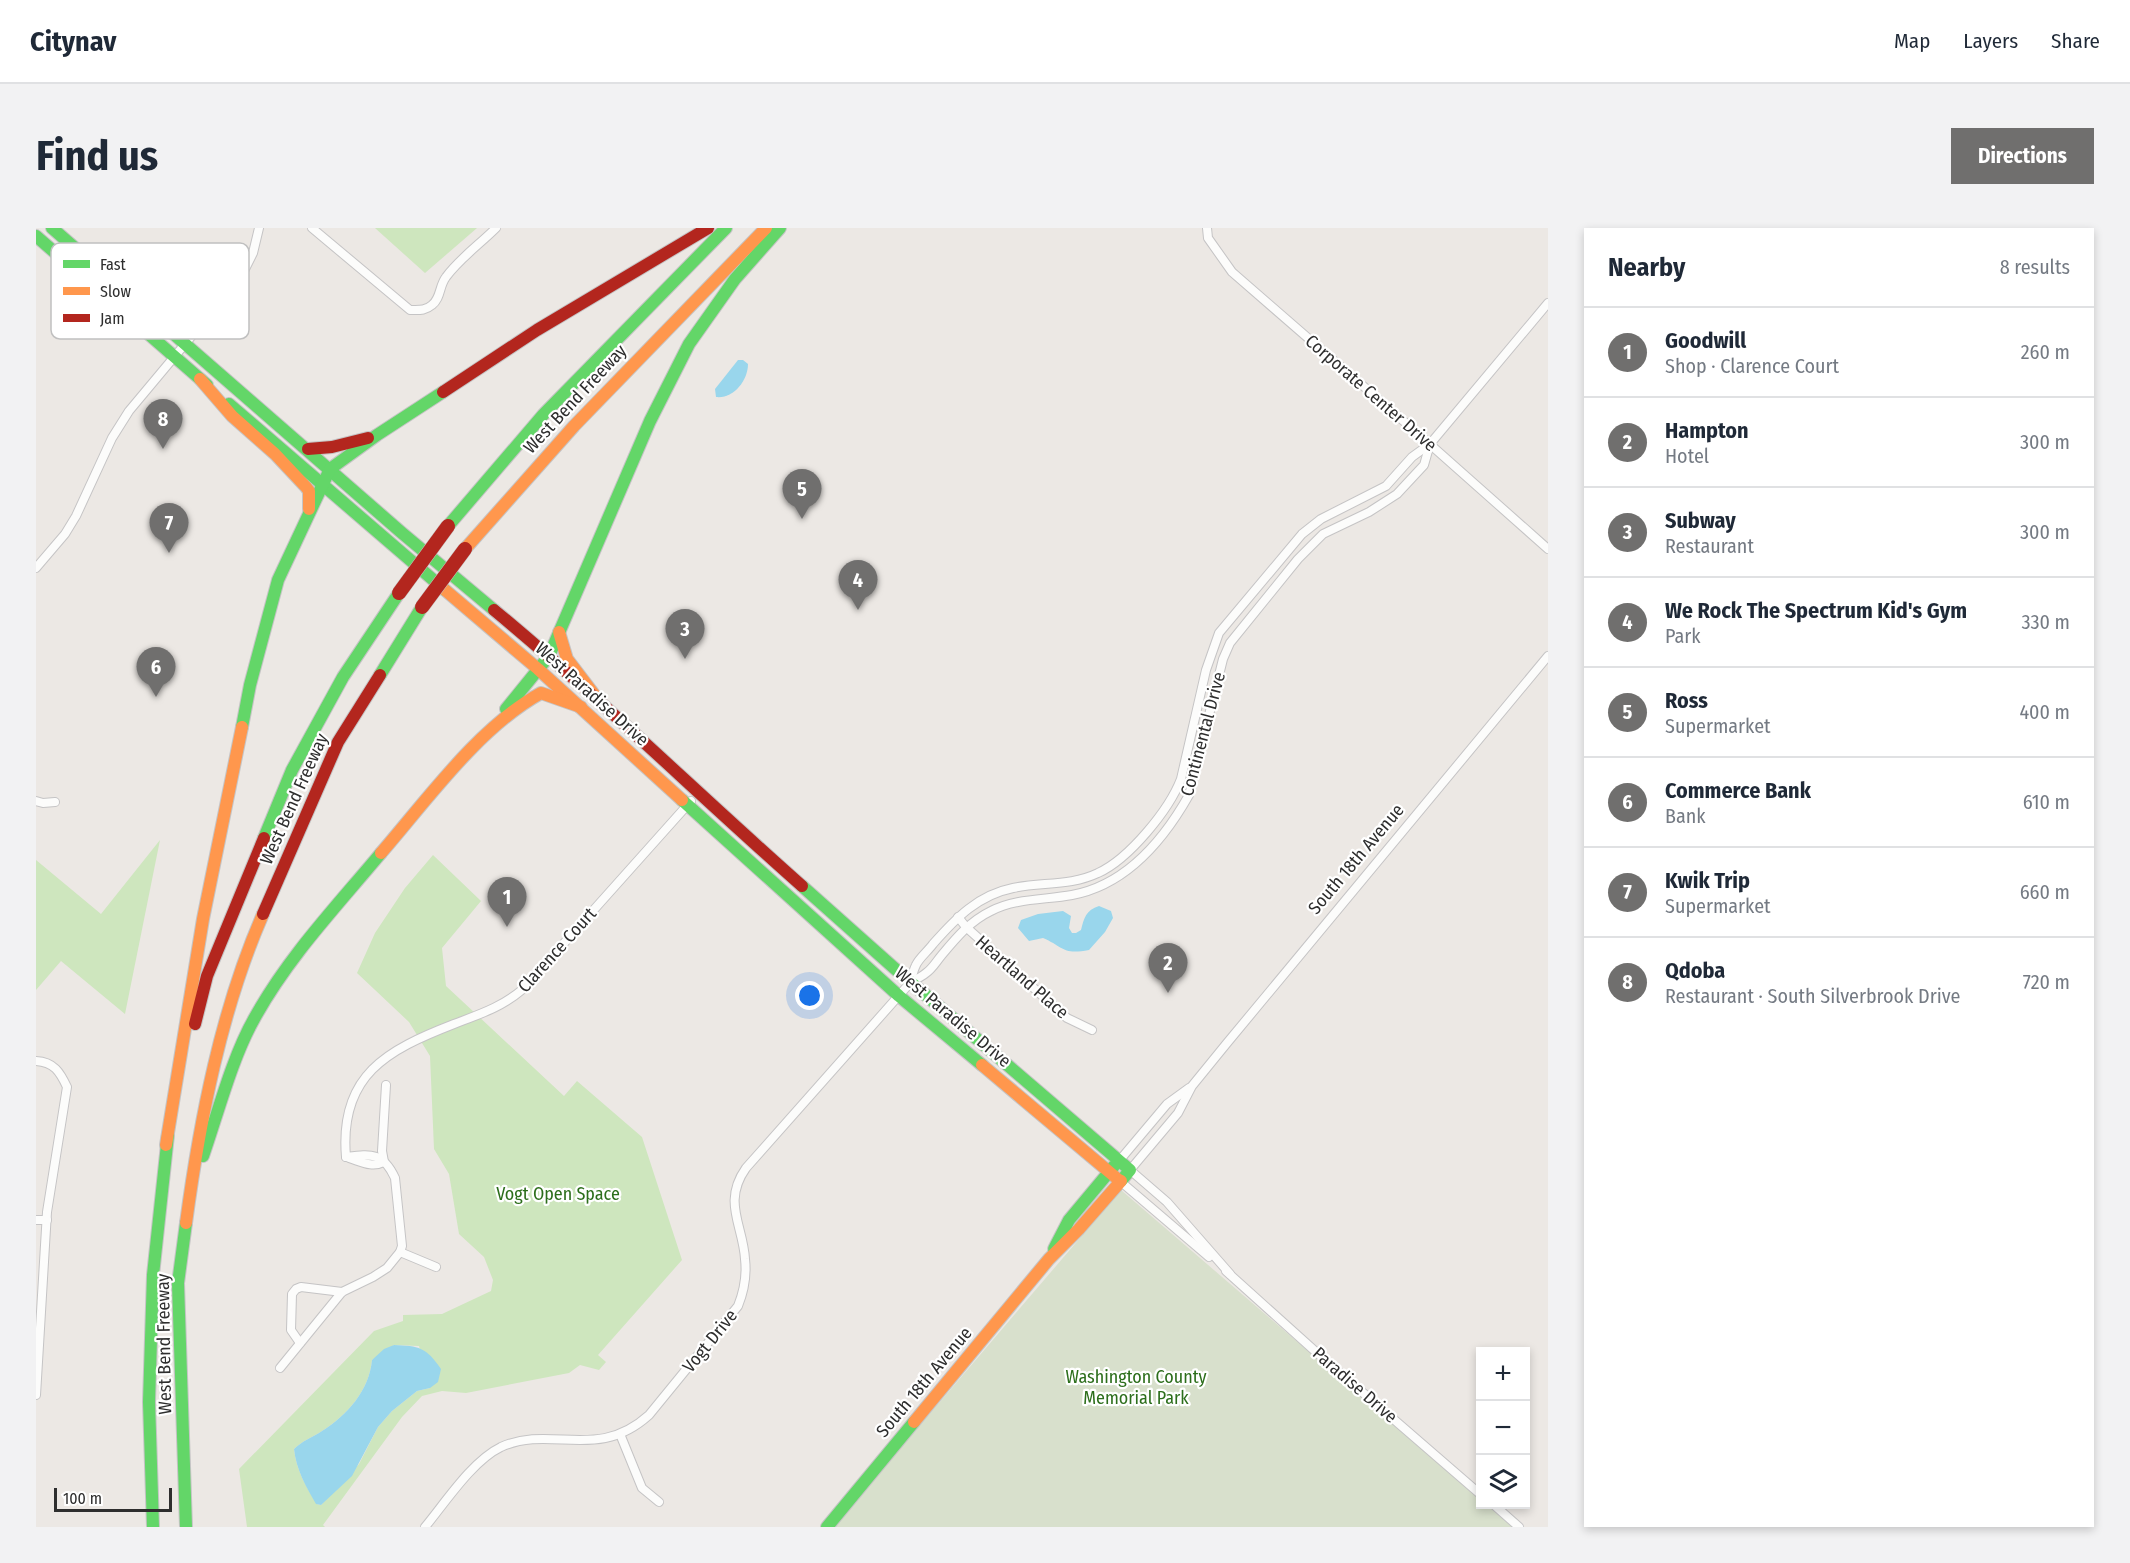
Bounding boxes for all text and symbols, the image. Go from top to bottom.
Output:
text: Citynav [30,25,116,58]
text: Map [1894,28,1930,54]
text: Layers [1963,28,2018,54]
text: Share [2051,28,2100,54]
button: Directions [1951,128,2094,184]
text: Find us [36,131,158,181]
legend [51,243,249,339]
text: Nearby [1608,252,1685,283]
text: Fast [100,255,127,274]
text: 8 results [2000,255,2070,279]
text: Slow [100,282,131,301]
text: Jam [100,309,125,328]
text: Goodwill [1665,327,1746,354]
street label: Corporate Center Drive [1301,330,1441,456]
street label: West Bend Freeway [519,340,631,458]
text: 1 [1623,340,1632,364]
text: 260 m [2021,340,2070,364]
text: Shop · Clarence Court [1665,354,1839,378]
pin: 8 [144,400,182,449]
text: Hampton [1665,417,1749,444]
text: 2 [1623,430,1632,454]
text: 300 m [2020,430,2070,454]
text: Hotel [1665,444,1709,468]
pin: 5 [782,470,822,519]
pin: 7 [150,504,188,553]
text: Subway [1665,507,1736,534]
text: 3 [1623,520,1632,544]
text: 300 m [2020,520,2070,544]
text: Restaurant [1665,534,1754,558]
pin: 4 [838,560,878,610]
text: We Rock The Spectrum Kid's Gym [1665,597,1967,624]
pin: 3 [666,610,704,659]
text: 4 [1622,610,1633,634]
text: 330 m [2021,610,2070,634]
text: Park [1665,624,1701,648]
street label: West Paradise Drive [531,637,653,751]
pin: 6 [136,648,176,697]
street label: Continental Drive [1176,669,1230,798]
text: Ross [1665,687,1708,714]
text: 5 [1623,700,1632,724]
text: 400 m [2019,700,2070,724]
text: Supermarket [1665,714,1771,738]
street label: West Bend Freeway [255,730,333,868]
text: Commerce Bank [1665,777,1811,804]
text: 6 [1622,790,1633,814]
text: 610 m [2023,790,2070,814]
street label: South 18th Avenue [1304,799,1409,919]
text: Bank [1665,804,1706,828]
text: Kwik Trip [1665,867,1750,894]
pin: 1 [488,878,526,927]
text: 7 [1623,880,1632,904]
text: 660 m [2020,880,2070,904]
text: Supermarket [1665,894,1771,918]
street label: Clarence Court [513,903,601,997]
street label: Heartland Place [971,931,1073,1024]
pin: 2 [1148,944,1188,993]
text: Qdoba [1665,957,1725,984]
street label: West Paradise Drive [890,962,1016,1072]
text: 8 [1622,970,1633,994]
text: 720 m [2023,970,2070,994]
your location [795,981,824,1010]
text: Restaurant · South Silverbrook Drive [1665,984,1960,1008]
park label: Vogt Open Space [496,1183,620,1205]
street label: West Bend Freeway [152,1273,176,1415]
street label: Vogt Drive [678,1305,742,1377]
street label: South 18th Avenue [872,1322,977,1442]
street label: Paradise Drive [1308,1342,1402,1428]
map controls [1476,1347,1530,1509]
button: + [1476,1347,1530,1401]
park label: Washington County Memorial Park [1065,1366,1207,1409]
button: − [1476,1401,1530,1455]
button: layers [1476,1455,1530,1509]
scale bar [54,1485,172,1512]
text: 100 m [63,1489,102,1508]

